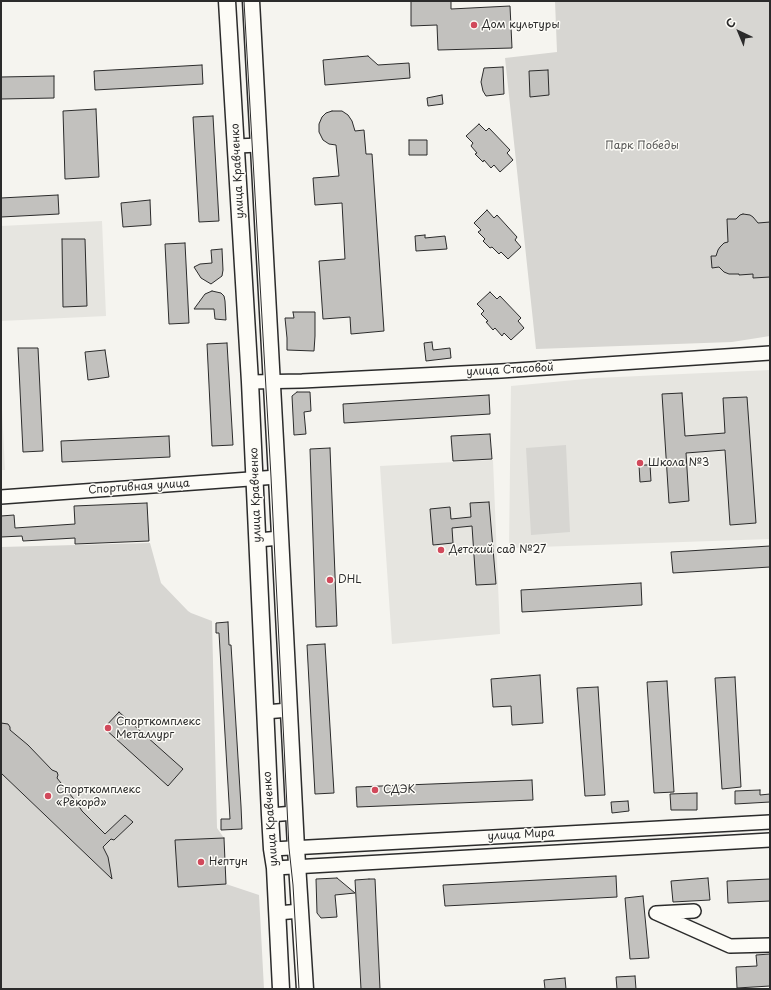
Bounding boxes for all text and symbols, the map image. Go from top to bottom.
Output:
north arrow [719,12,759,52]
text: С [721,14,739,32]
place label: Дом культуры [482,18,560,32]
marker: Дом культуры [469,20,479,30]
street label: улица Кравченко [229,123,247,219]
park label: Парк Победы [605,139,679,153]
street label: улица Стасовой [466,361,554,379]
street label: улица Кравченко [248,447,264,543]
place label: Школа №3 [648,456,709,470]
marker: Школа №3 [635,458,645,468]
street label: Спортивная улица [88,477,190,497]
place label: Детский сад №27 [449,543,546,557]
marker: Детский сад №27 [436,545,446,555]
place label: DHL [338,573,362,587]
marker: DHL [325,575,335,585]
place label: Спорткомплекс Металлург [116,715,201,741]
marker: Спорткомплекс Металлург [103,723,113,733]
street label: улица Кравченко [261,771,281,867]
place label: Спорткомплекс «Рекорд» [56,783,141,809]
place label: СДЭК [383,783,415,797]
marker: СДЭК [370,785,380,795]
marker: Спорткомплекс «Рекорд» [43,791,53,801]
street label: улица Мира [487,827,555,843]
place label: Нептун [209,855,248,869]
marker: Нептун [196,857,206,867]

